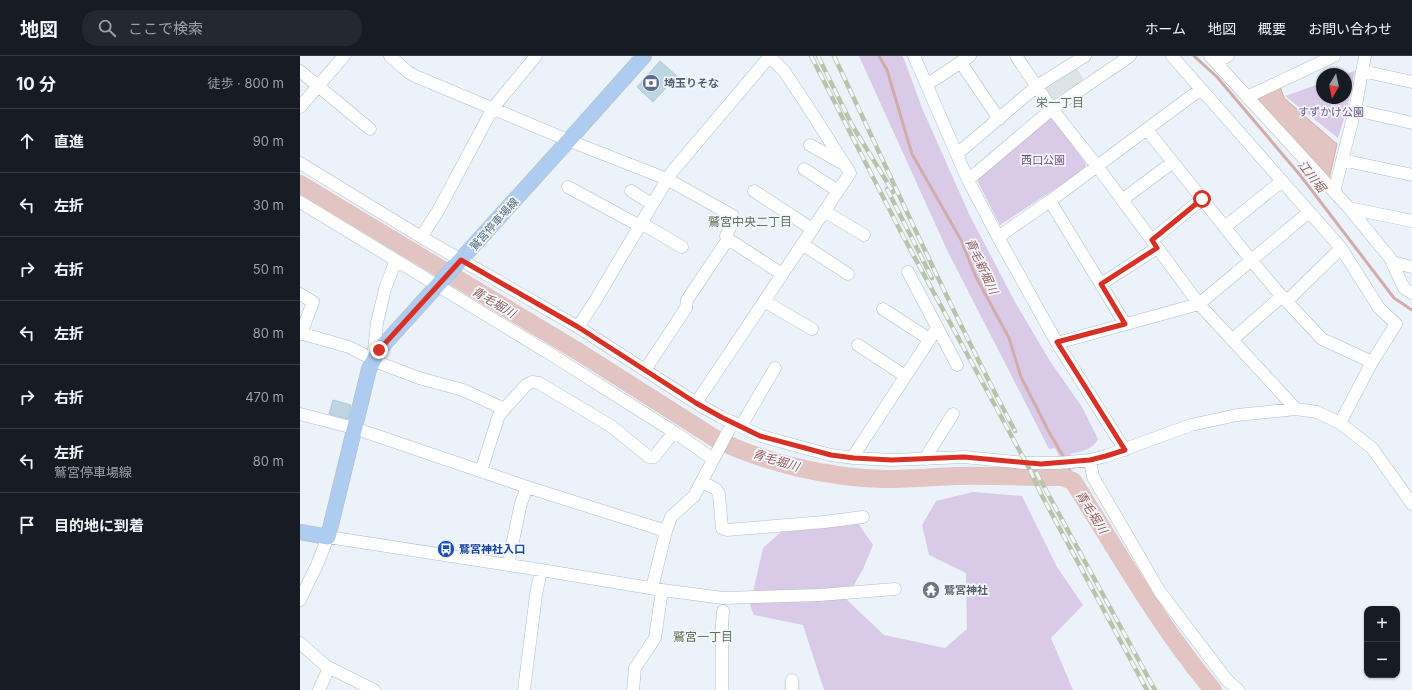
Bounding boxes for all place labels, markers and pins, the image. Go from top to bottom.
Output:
bank icon: 埼玉りそな [641,73,661,93]
place label: 埼玉りそな [664,76,719,90]
bus stop icon: 鷲宮神社入口 [436,539,456,559]
place label: 鷲宮神社入口 [459,542,525,556]
temple icon: 鷲宮神社 [921,580,941,600]
place label: 鷲宮神社 [944,583,988,597]

